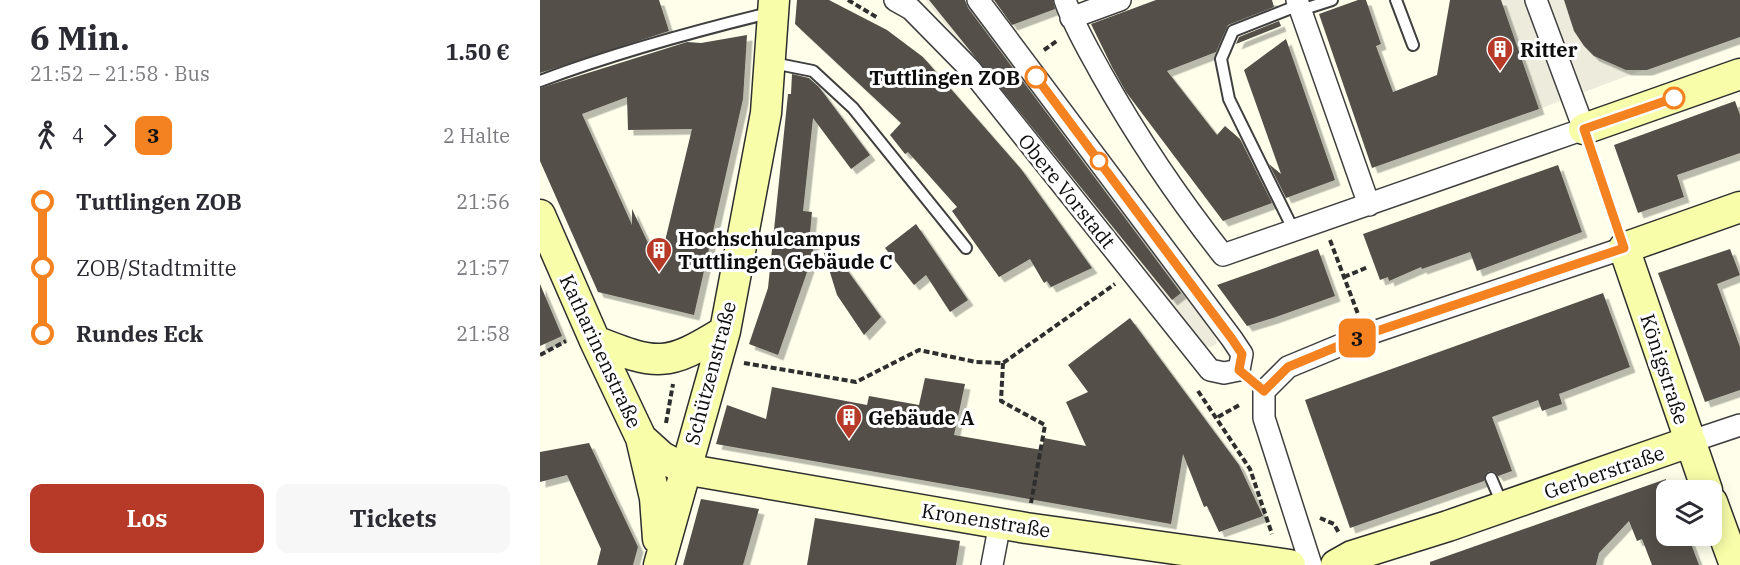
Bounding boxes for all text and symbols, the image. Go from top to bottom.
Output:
text: 6 Min. [30,16,130,59]
building icon: Ritter [1485,34,1515,72]
place label: Ritter [1520,36,1578,63]
text: 1.50 € [445,37,510,66]
text: 21:52 – 21:58 · Bus [30,60,210,87]
place label: Tuttlingen ZOB [869,64,1020,91]
marker: Tuttlingen ZOB [1025,66,1047,88]
unlabelled marker [1663,87,1685,109]
icon: walk [30,119,63,152]
icon: forward [93,119,126,152]
text: 3 [147,121,160,149]
text: 4 [72,122,84,149]
text: 2 Halte [443,122,510,149]
street label: Obere Vorstadt [1012,128,1122,254]
unlabelled marker [1090,152,1108,170]
text: Tuttlingen ZOB [76,187,242,216]
text: 21:56 [456,188,510,215]
place label: Hochschulcampus Tuttlingen Gebäude C [678,225,893,275]
building icon: Hochschulcampus Tuttlingen Gebäude C [644,235,674,273]
text: ZOB/Stadtmitte [76,253,237,282]
text: 21:57 [456,254,510,281]
street label: Katharinenstraße [554,270,648,432]
street label: Schützenstraße [678,298,742,448]
street label: Königstraße [1634,310,1696,428]
line badge: 3 [1338,318,1376,358]
text: Rundes Eck [76,319,203,348]
text: 21:58 [456,320,510,347]
text: 3 [1351,324,1363,352]
building icon: Gebäude A [834,402,864,440]
place label: Gebäude A [868,404,974,431]
street label: Gerberstraße [1540,439,1668,505]
map controls [1656,480,1722,546]
button: layers [1656,480,1722,546]
button: Los [30,484,264,553]
button: Tickets [276,484,510,553]
street label: Kronenstraße [920,496,1052,544]

